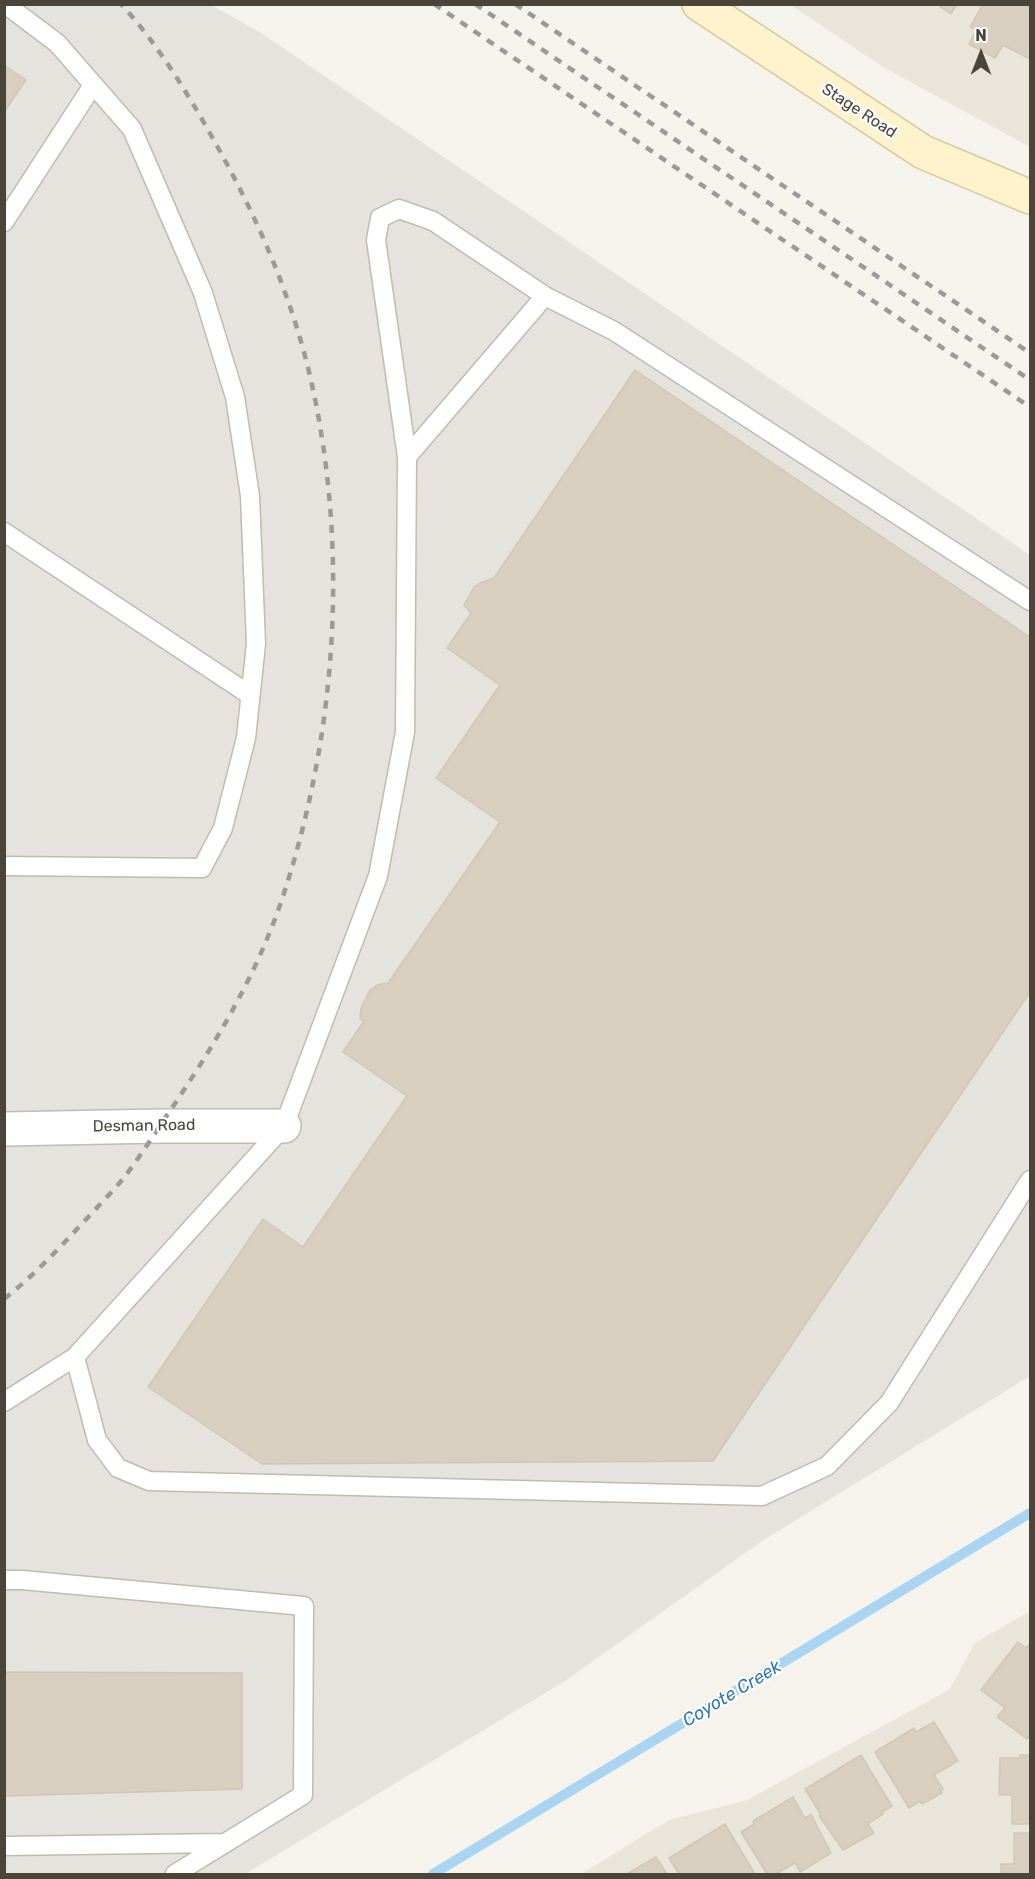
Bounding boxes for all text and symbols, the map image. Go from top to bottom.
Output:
north arrow [951,24,1011,84]
text: N [975,26,987,45]
street label: Stage Road [818,80,900,142]
street label: Desman Road [92,1116,196,1136]
water label: Coyote Creek [679,1656,785,1732]

